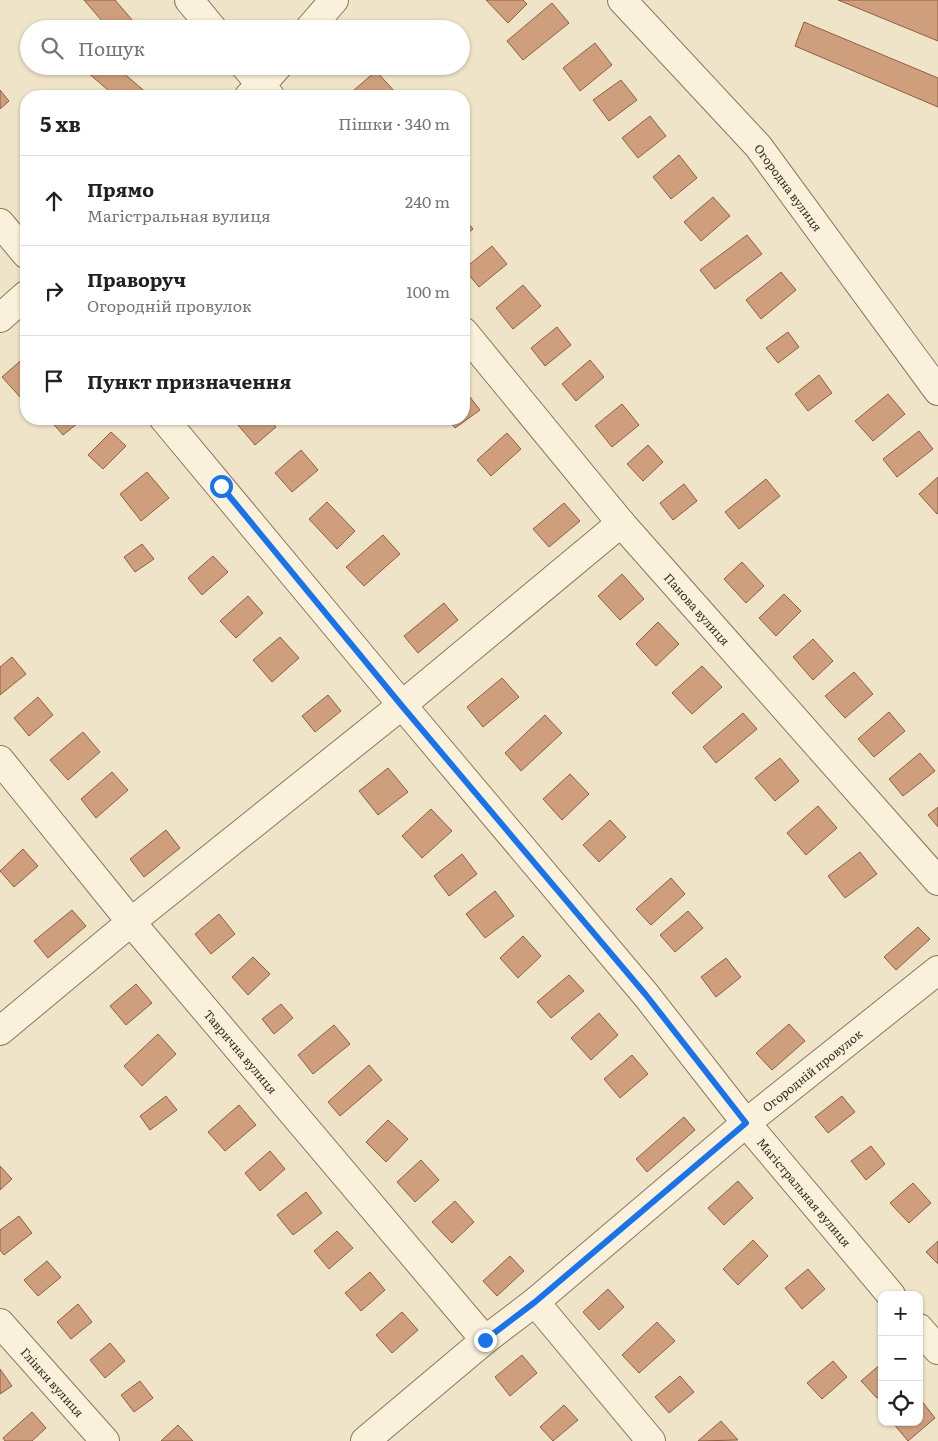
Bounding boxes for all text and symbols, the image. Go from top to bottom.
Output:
search box [20,20,470,75]
icon: search [38,34,66,62]
text: Пошук [78,34,145,62]
text: 5 хв [40,107,81,138]
text: Пішки · 340 m [338,111,450,135]
street label: Огородна вулиця [750,140,827,235]
text: Прямо [87,175,154,203]
icon: ahead [40,187,68,215]
text: 240 m [405,189,450,213]
text: Магістральная вулиця [87,203,271,227]
text: Праворуч [87,265,186,293]
icon: right [40,277,68,305]
text: 100 m [406,279,450,303]
text: Огородній провулок [87,293,252,317]
icon: arrive [40,367,68,395]
text: Пункт призначення [87,367,291,395]
route start [210,475,233,498]
street label: Панова вулиця [660,569,734,649]
street label: Таврична вулиця [200,1005,282,1098]
street label: Огородній провулок [758,1025,866,1116]
street label: Магістральная вулиця [753,1134,856,1251]
map controls [878,1291,923,1426]
button: + [878,1291,923,1336]
route end [474,1329,497,1352]
button: − [878,1336,923,1381]
street label: Глінки вулиця [17,1343,88,1421]
button: locate [878,1381,923,1426]

